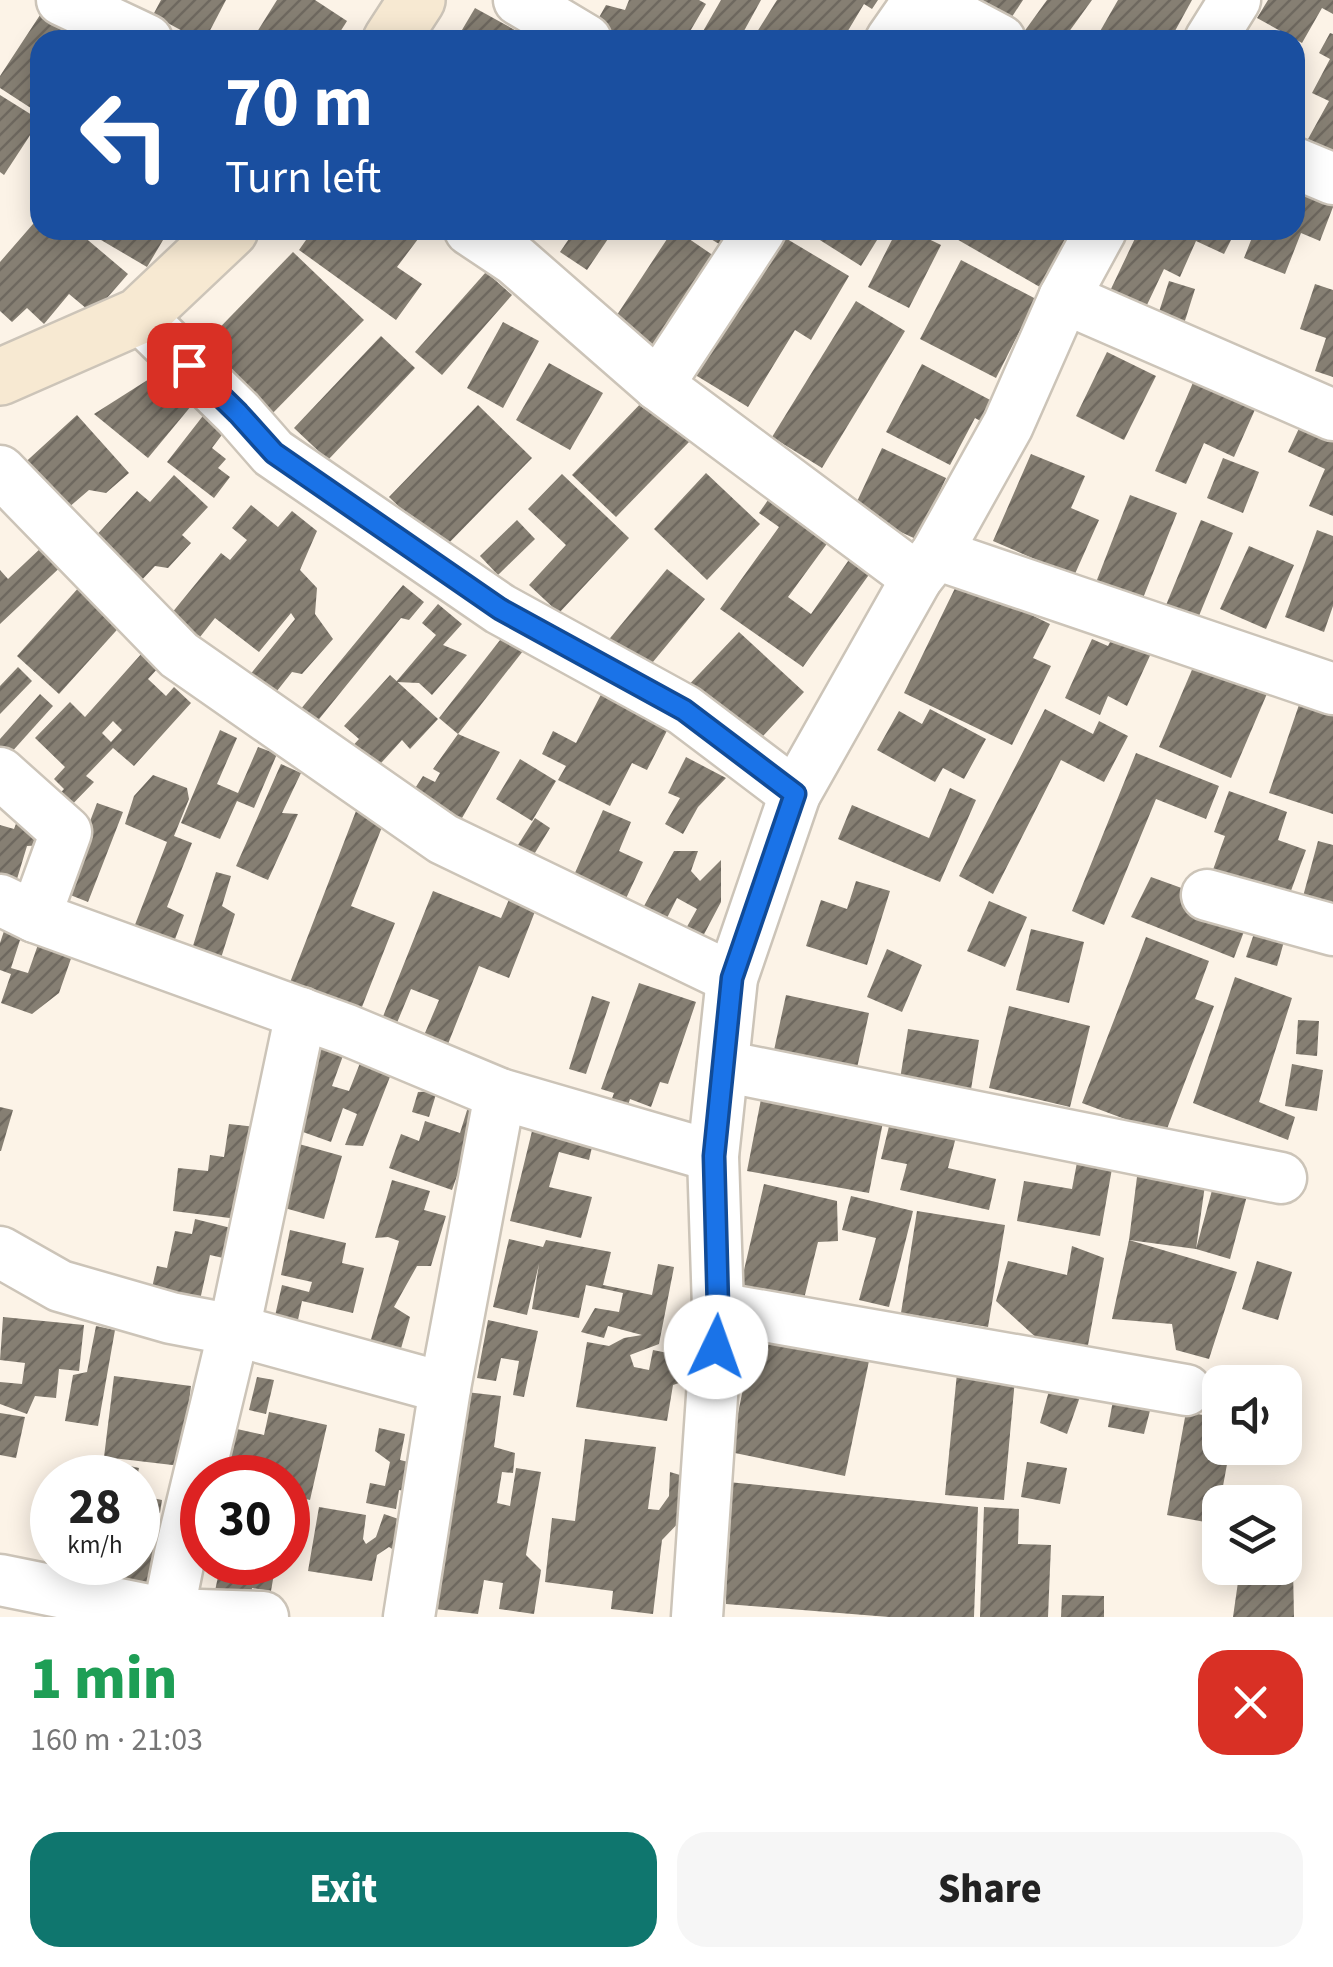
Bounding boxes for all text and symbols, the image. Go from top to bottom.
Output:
text: 70 m [225,53,373,153]
icon: left [60,70,190,200]
text: Turn left [225,146,381,210]
pin [147,323,232,408]
icon: arrive [162,338,217,393]
position arrow [664,1295,768,1399]
map controls [1202,1365,1302,1585]
button: sound [1202,1365,1302,1465]
speed limit sign: 30 [180,1455,310,1585]
text: 28 [69,1472,121,1543]
button: layers [1202,1485,1302,1585]
text: km/h [67,1527,123,1563]
text: 1 min [30,1637,177,1722]
button: close [1198,1650,1303,1755]
text: 160 m · 21:03 [30,1717,203,1763]
button: Exit [30,1832,657,1947]
button: Share [677,1832,1303,1947]

